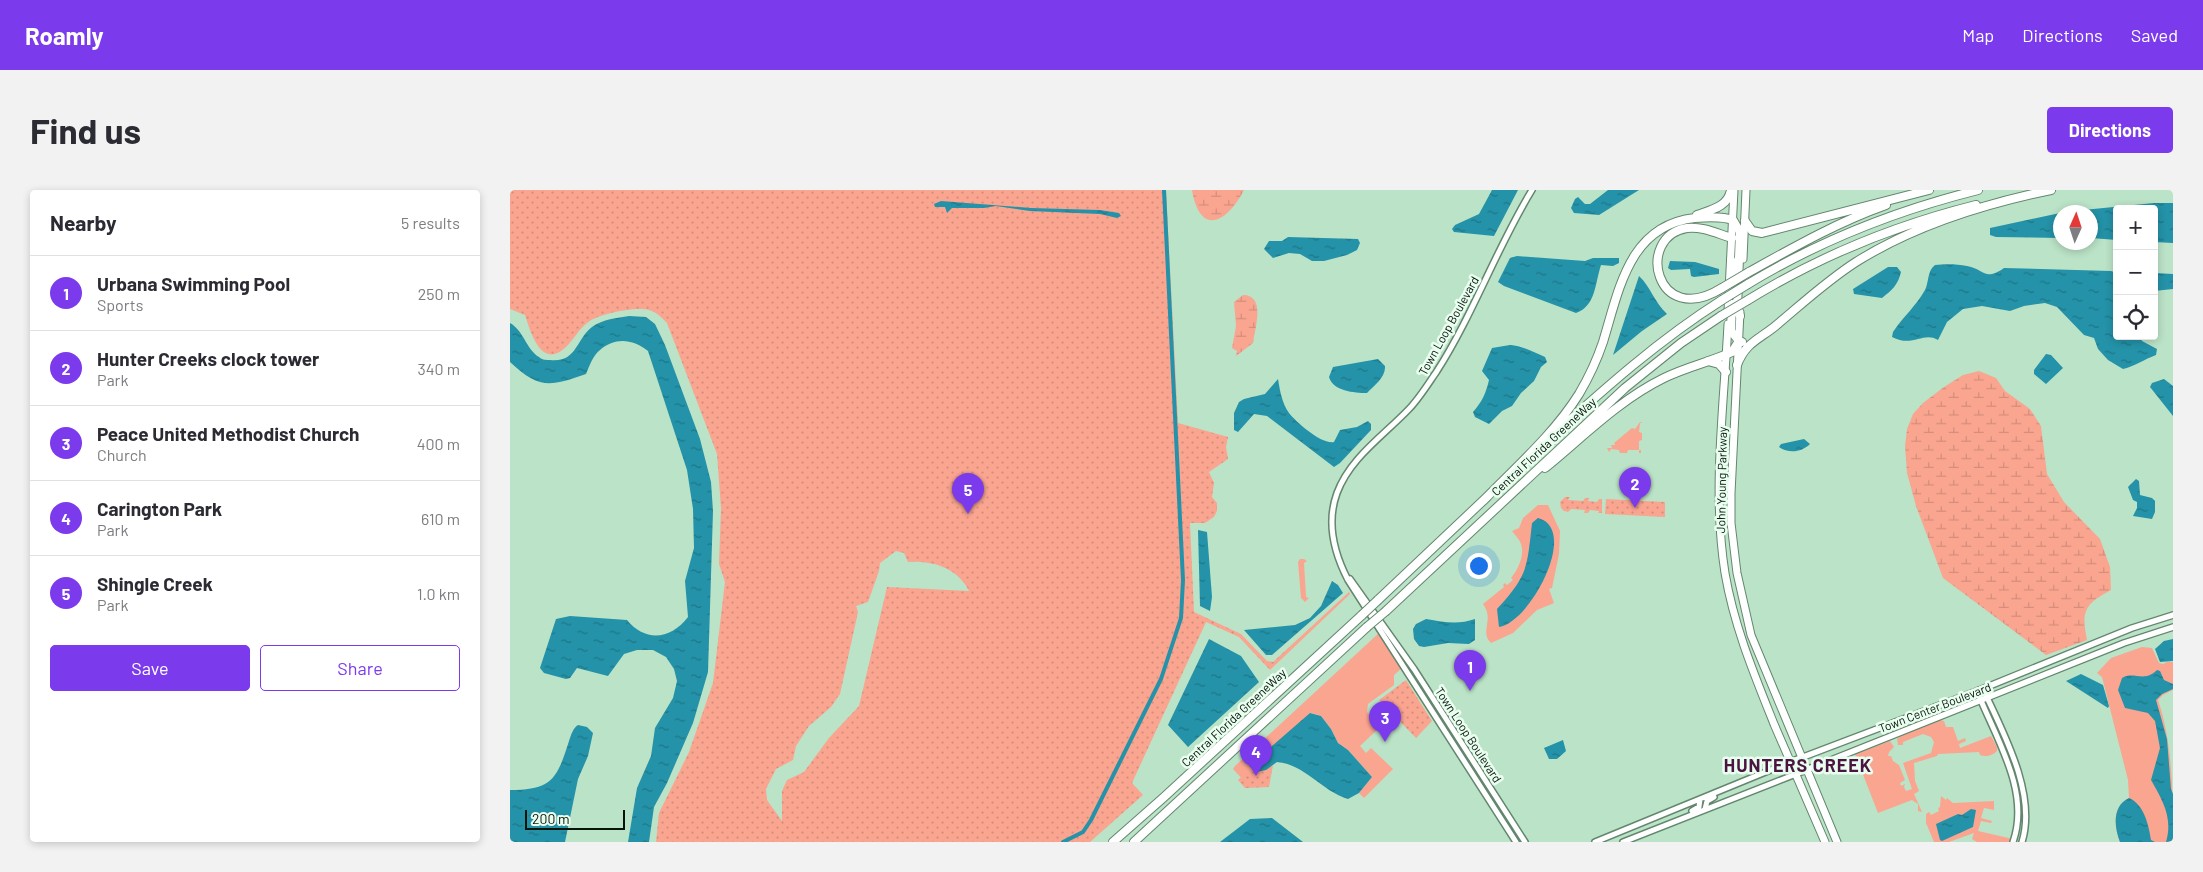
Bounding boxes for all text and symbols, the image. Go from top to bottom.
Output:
text: Roamly [25,21,104,50]
text: Map [1962,24,1994,46]
text: Directions [2022,24,2103,46]
text: Saved [2131,24,2178,46]
button: Directions [2047,107,2173,153]
text: Find us [30,109,141,151]
north arrow [2053,205,2098,250]
map controls [2113,205,2158,340]
button: + [2113,205,2158,250]
text: Nearby [50,210,116,235]
text: 5 results [401,213,460,232]
button: − [2113,250,2158,295]
text: Urbana Swimming Pool [97,272,290,295]
street label: Town Loop Boulevard [1415,274,1481,377]
text: 1 [63,284,69,303]
text: 250 m [418,284,460,303]
text: Sports [97,295,143,314]
button: locate [2113,295,2158,340]
text: Hunter Creeks clock tower [97,347,319,370]
text: 2 [62,359,70,378]
text: 340 m [417,359,460,378]
text: Park [97,370,128,389]
street label: Central Florida GreeneWay [1488,394,1599,498]
text: Peace United Methodist Church [97,422,360,445]
street label: John Young Parkway [1713,426,1729,534]
text: 3 [62,434,70,453]
text: 400 m [417,434,460,453]
text: Church [97,445,147,464]
pin: 2 [1619,467,1651,508]
pin: 5 [952,473,984,514]
text: Carington Park [97,497,222,520]
text: 4 [61,509,71,528]
text: 610 m [421,509,460,528]
text: Park [97,520,128,539]
your location [1466,553,1492,579]
text: Shingle Creek [97,572,213,595]
text: 5 [62,584,70,603]
text: 1.0 km [417,584,460,603]
text: Park [97,595,128,614]
button: Save [50,645,250,691]
button: Share [260,645,460,691]
pin: 1 [1454,650,1486,691]
street label: Central Florida GreeneWay [1178,665,1289,769]
street label: Town Center Boulevard [1876,679,1993,735]
street label: Town Loop Boulevard [1433,684,1505,785]
pin: 3 [1369,701,1401,742]
pin: 4 [1240,735,1272,776]
district label: HUNTERS CREEK [1724,754,1872,776]
scale bar [525,807,625,830]
text: 200 m [532,810,570,827]

